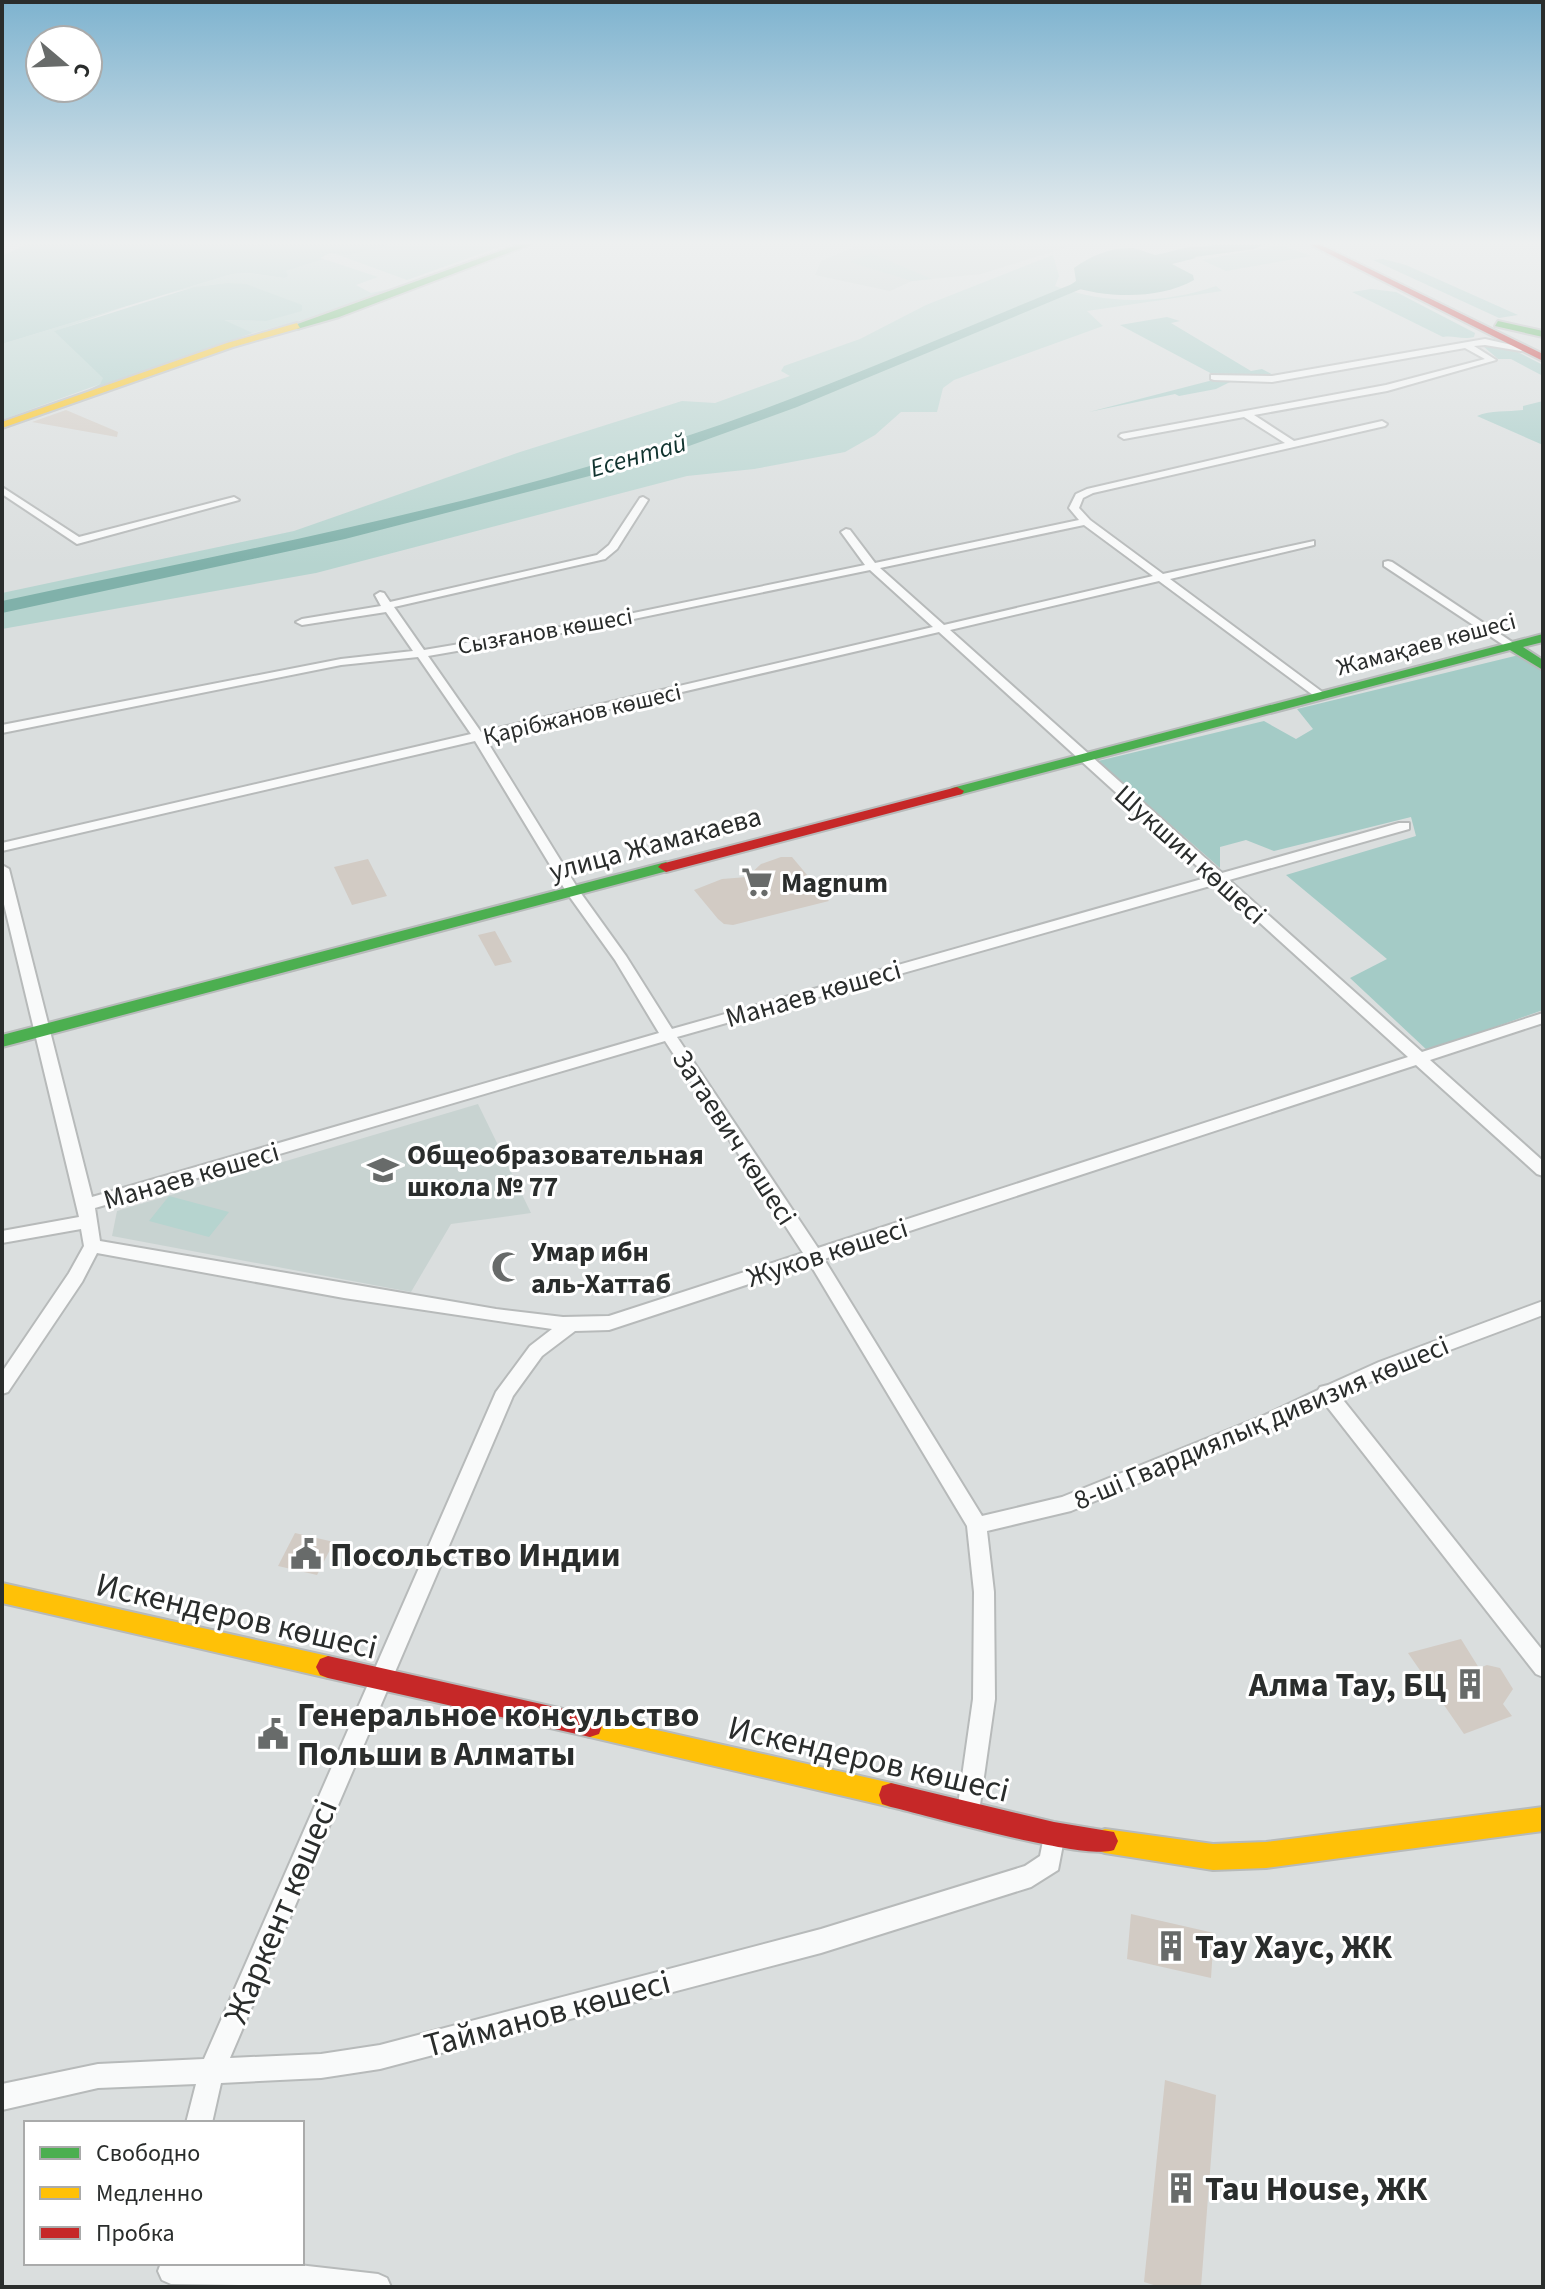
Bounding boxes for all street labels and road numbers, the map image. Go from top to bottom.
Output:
street label: Сызғанов көшесі [455,599,635,664]
street label: Жамақаев көшесі [1333,604,1520,685]
street label: Қарібжанов көшесі [480,675,685,754]
street label: Шукшин көшесі [1105,775,1275,934]
street label: улица Жамакаева [545,796,766,892]
street label: Манаев көшесі [721,950,906,1038]
street label: Затаевич көшесі [662,1042,806,1233]
street label: Манаев көшесі [99,1132,284,1220]
street label: Жуков көшесі [742,1208,913,1298]
street label: 8-ші Гвардиялық дивизия көшесі [1068,1326,1455,1520]
street label: Искендеров көшесі [91,1560,382,1673]
street label: Искендеров көшесі [723,1703,1014,1816]
street label: Жаркент көшесі [212,1792,351,2032]
street label: Тайманов көшесі [419,1958,676,2071]

